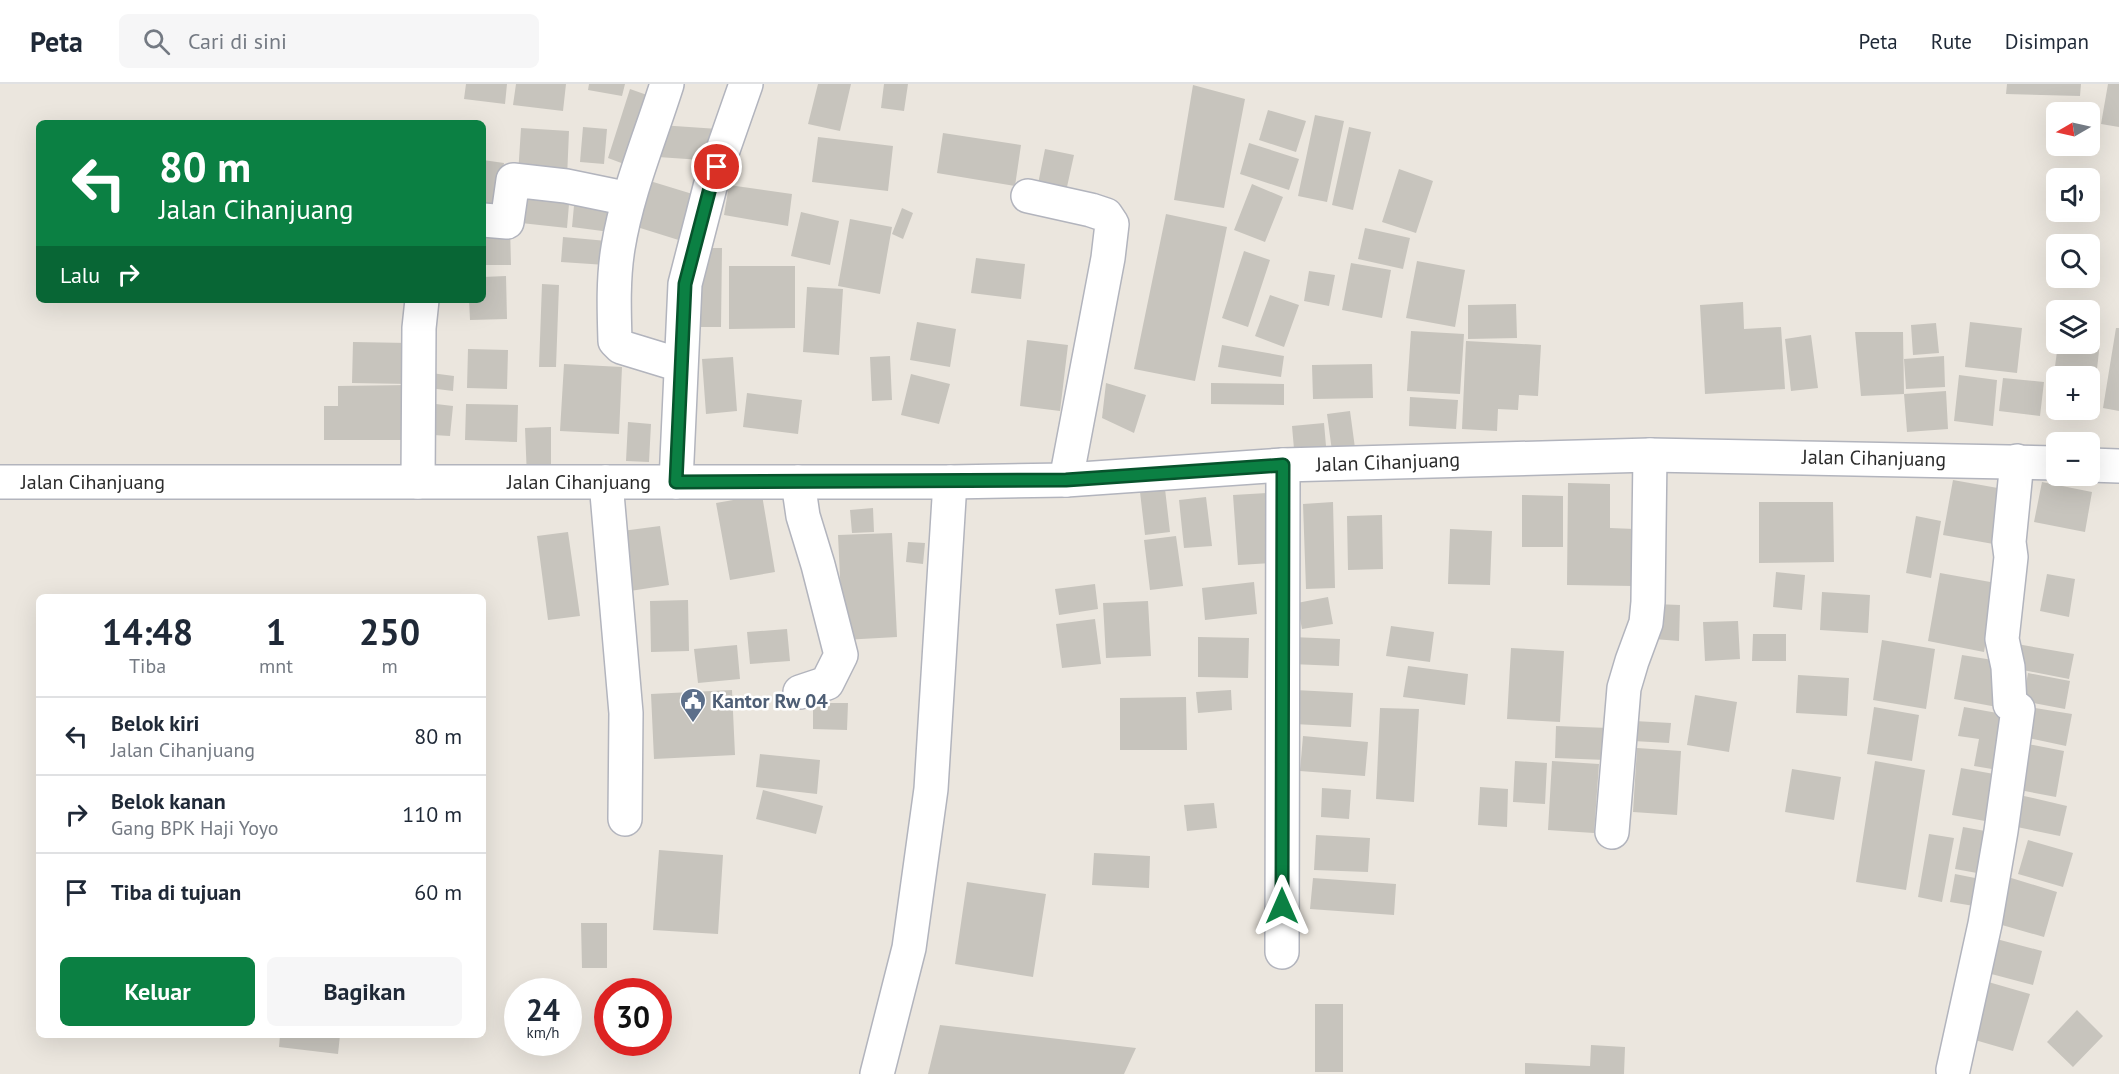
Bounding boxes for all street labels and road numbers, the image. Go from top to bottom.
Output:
street label: Jalan Cihanjuang [1801,444,1946,472]
street label: Jalan Cihanjuang [1315,446,1460,478]
street label: Jalan Cihanjuang [20,469,165,495]
street label: Jalan Cihanjuang [506,469,651,495]

